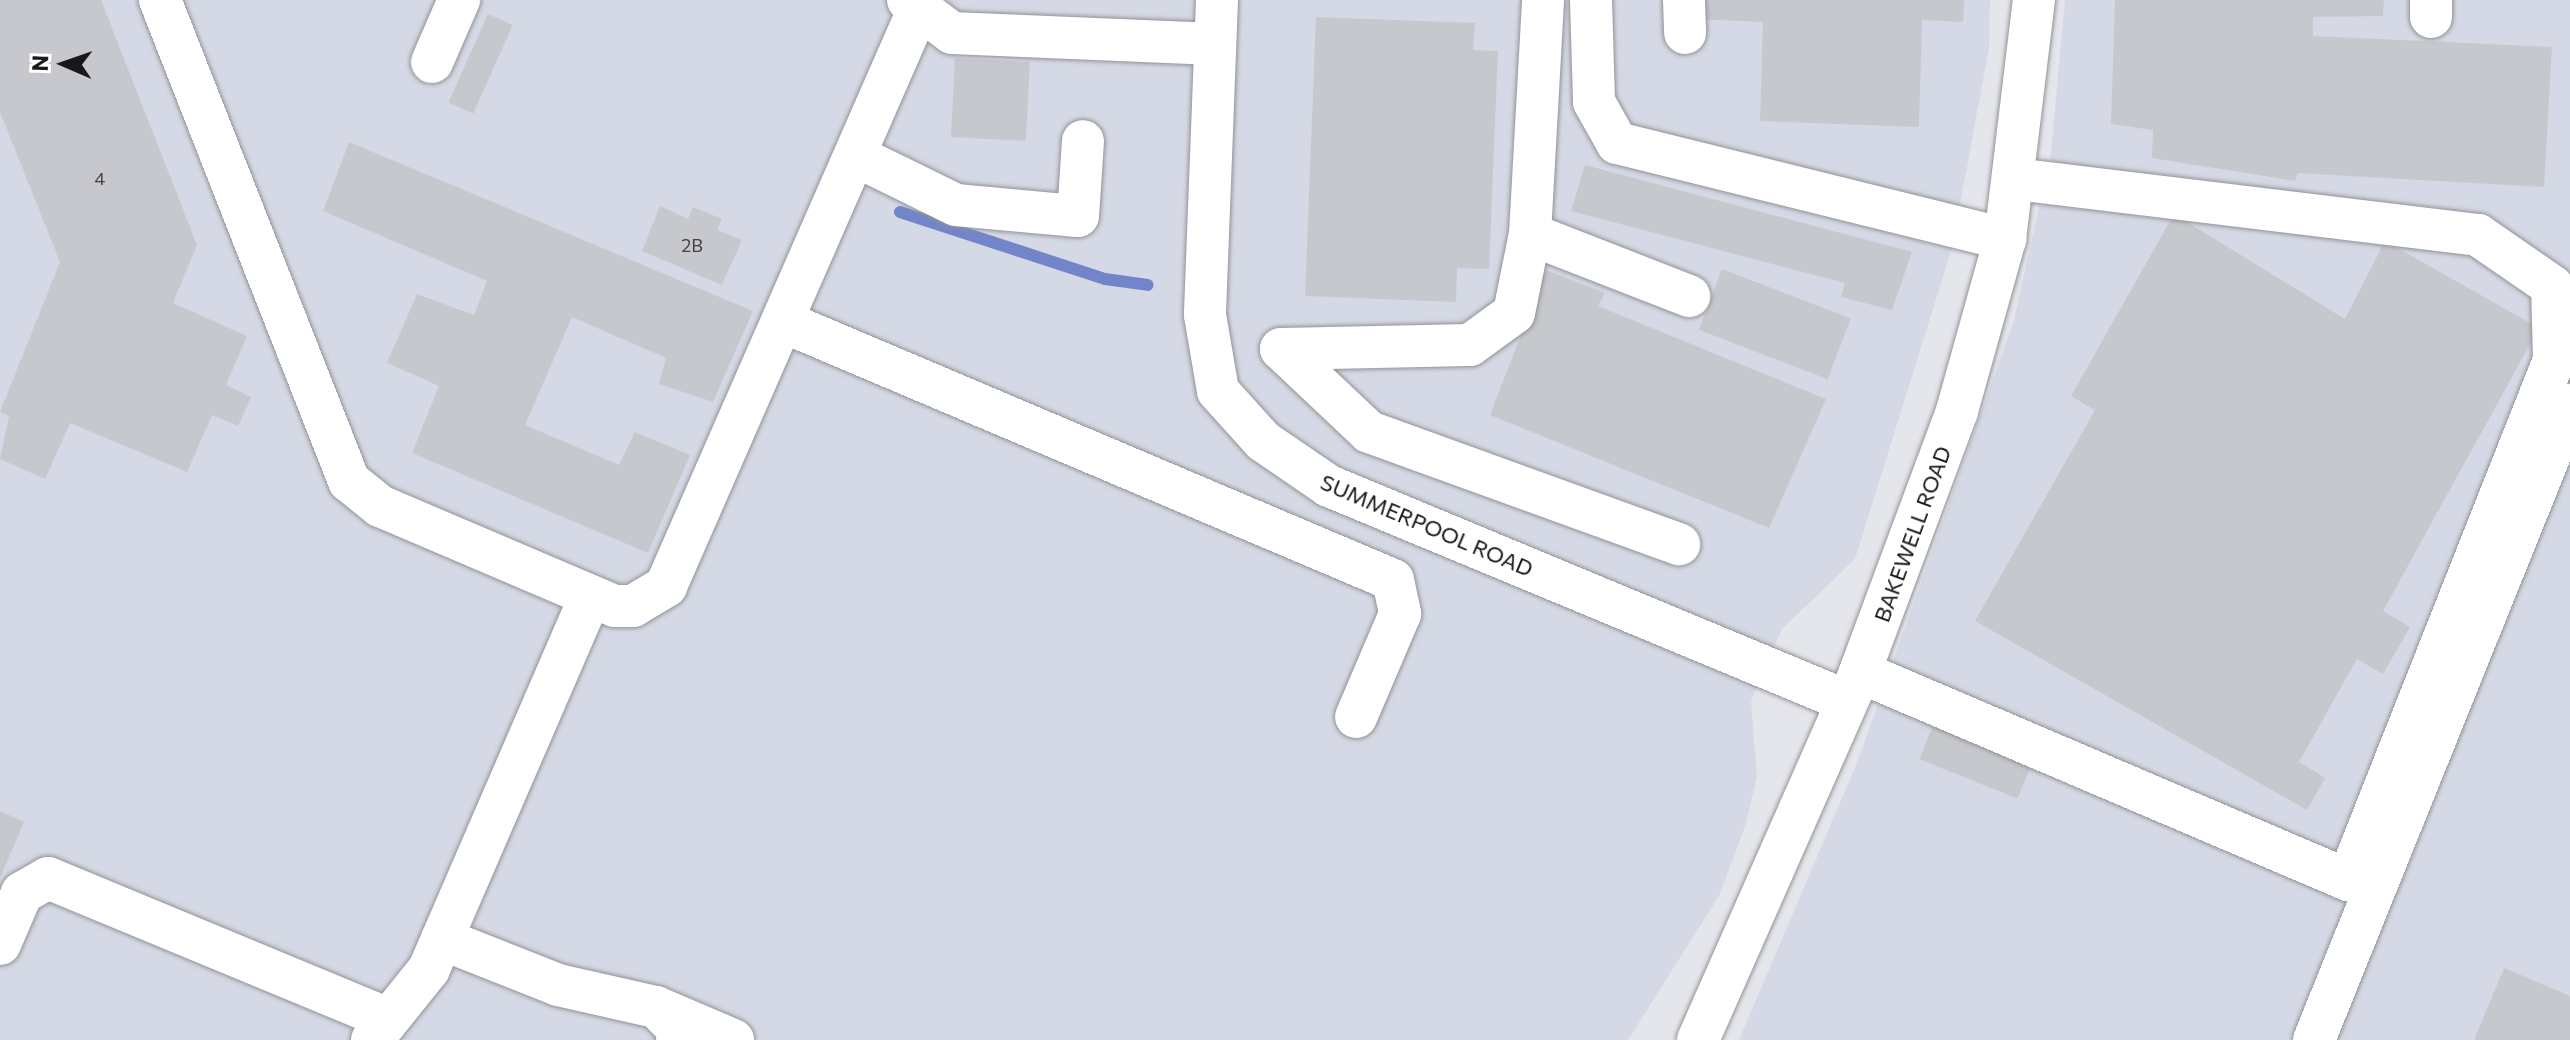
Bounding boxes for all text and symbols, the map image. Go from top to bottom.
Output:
north arrow [24,24,104,104]
text: N [26,54,53,72]
house number: 4 [95,167,105,189]
house number: 2B [681,234,703,256]
street label: BAKEWELL ROAD [1868,442,1956,626]
street label: SUMMERPOOL ROAD [1317,468,1537,582]

